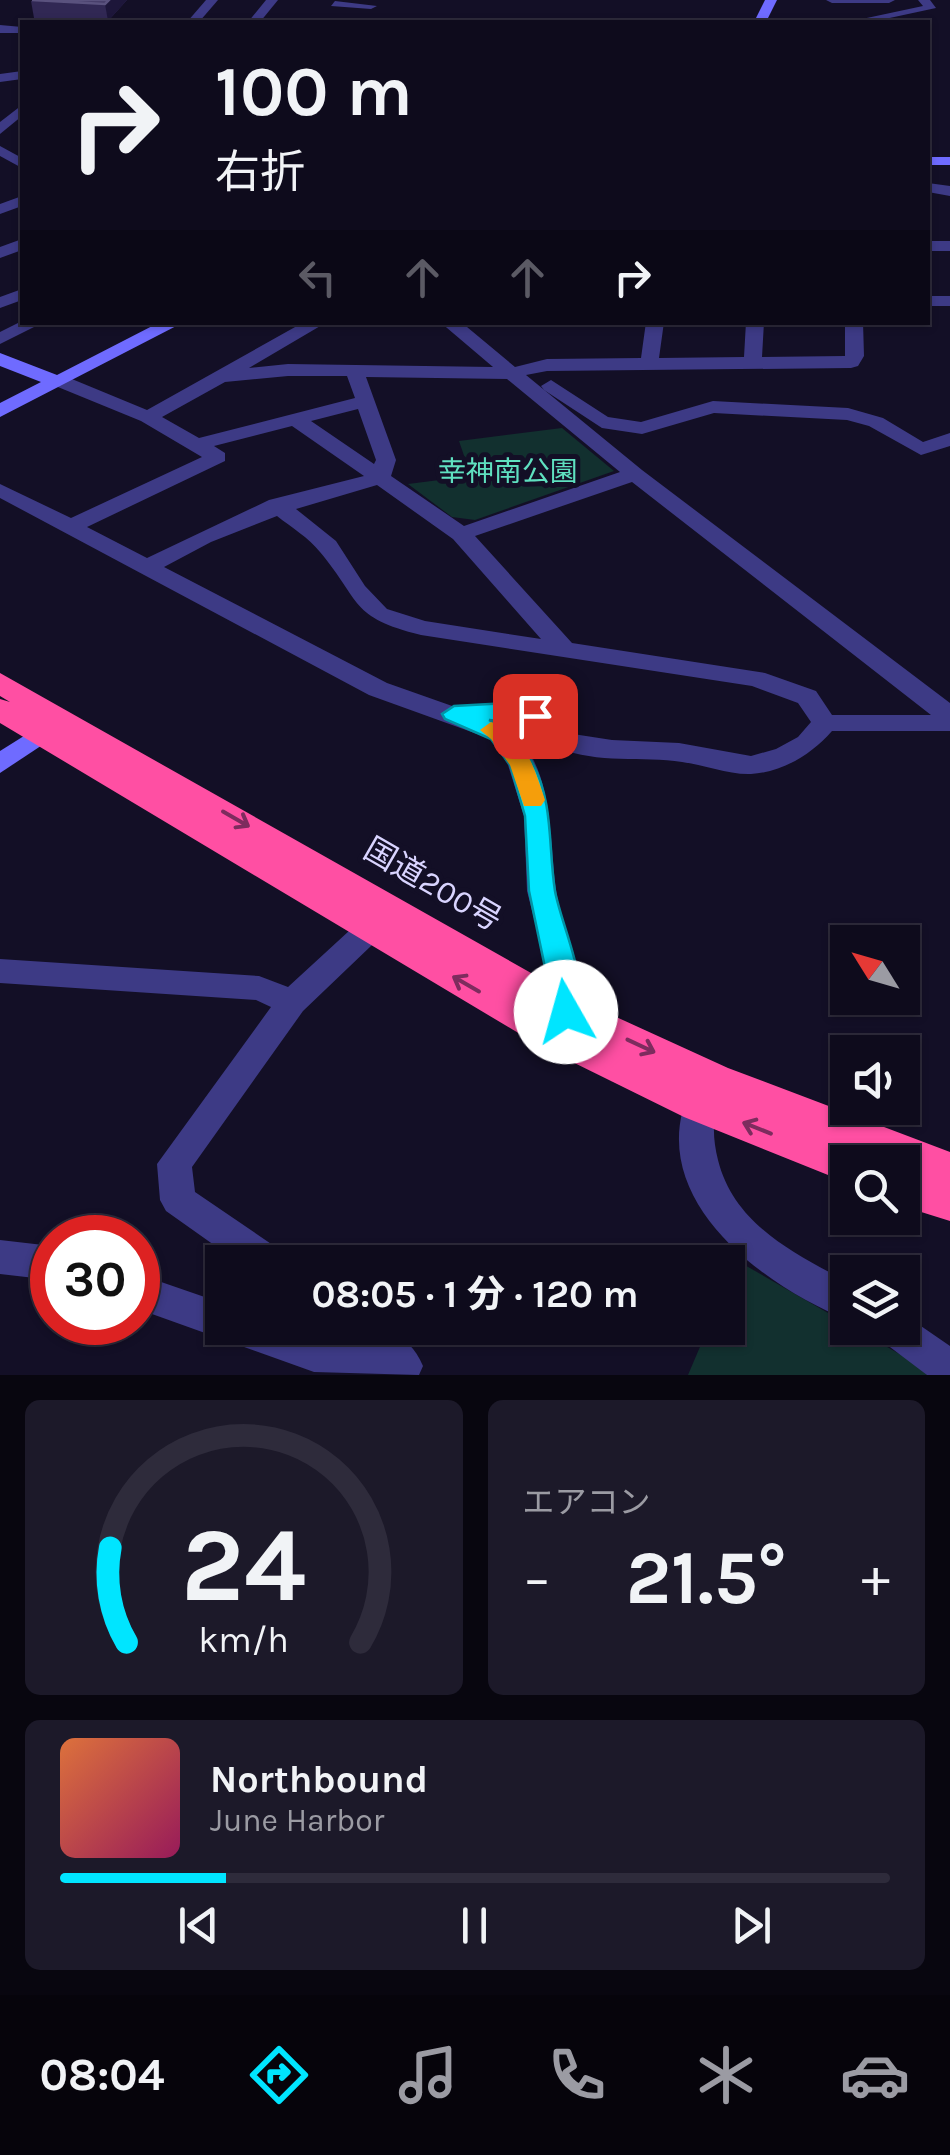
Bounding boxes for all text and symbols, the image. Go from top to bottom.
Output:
text: 100 m [215,51,413,133]
icon: right [50,60,180,190]
text: 右折 [215,146,305,198]
icon: left [290,250,345,305]
icon: ahead [395,250,450,305]
icon: ahead [500,250,555,305]
icon: right [605,250,660,305]
park label: 幸神南公園 [438,455,578,488]
pin [493,674,578,759]
icon: arrive [508,689,563,744]
one-way arrow [221,809,250,829]
street label: 国道200号 [357,830,508,939]
north arrow [830,925,920,1015]
map controls [830,925,920,1345]
position arrow [514,960,618,1064]
one-way arrow [452,974,481,994]
button: sound [830,1035,920,1125]
one-way arrow [625,1038,655,1057]
one-way arrow [742,1118,773,1136]
button: search [830,1145,920,1235]
speed limit sign: 30 [30,1215,160,1345]
button: layers [830,1255,920,1345]
text: 08:05 · 1 分 · 120 m [311,1272,639,1317]
text: エアコン [523,1484,651,1521]
text: 24 [181,1505,306,1626]
text: 21.5° [626,1534,787,1622]
text: − [523,1546,551,1610]
text: + [861,1546,890,1610]
text: km/h [198,1619,289,1661]
text: Northbound [210,1757,428,1802]
text: June Harbor [210,1802,384,1839]
icon: previous [171,1898,226,1953]
icon: pause [447,1898,502,1953]
icon: next [724,1898,779,1953]
icon: directions [244,2040,314,2110]
icon: music [393,2040,463,2110]
icon: phone [542,2040,612,2110]
icon: climate [691,2040,761,2110]
icon: car [840,2040,910,2110]
text: 08:04 [40,2049,165,2101]

